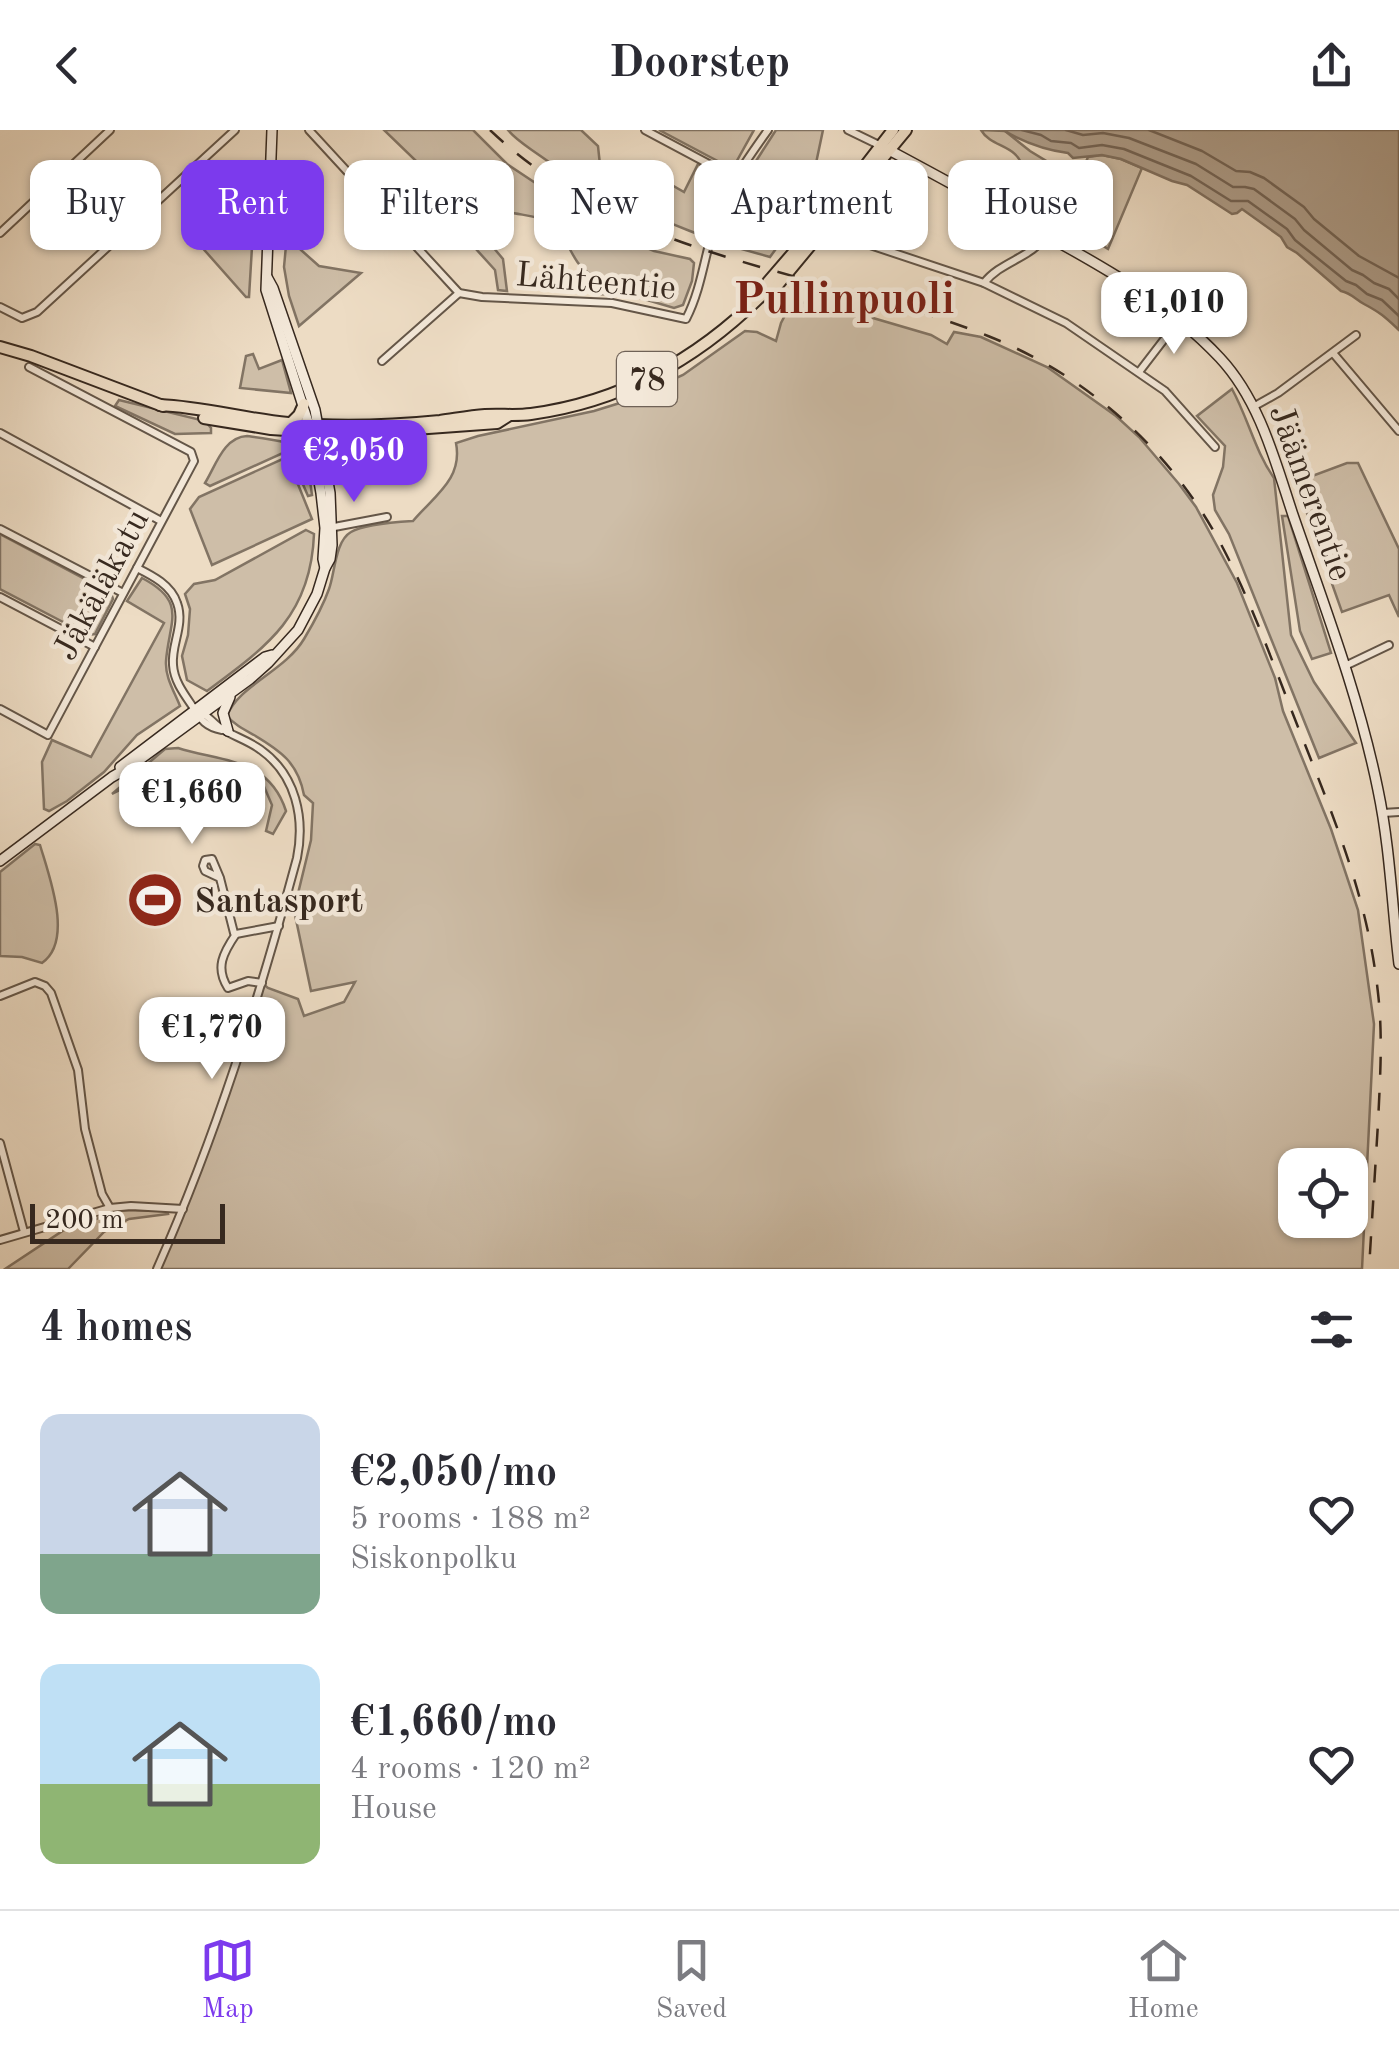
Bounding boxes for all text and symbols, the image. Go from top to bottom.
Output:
icon: back [40,38,95,93]
icon: share [1304,38,1359,93]
text: Doorstep [609,42,790,87]
chip: Buy [30,160,161,250]
chip: Rent [181,160,324,250]
chip: Filters [344,160,514,250]
chip: New [534,160,674,250]
chip: Apartment [694,160,928,250]
chip: House [948,160,1113,250]
street label: Lähteentie [514,258,677,307]
pin: €1,010 [1093,272,1255,357]
district label: Pullinpuoli [733,279,955,324]
text: €1,010 [1123,288,1225,320]
road number: 78 [617,352,677,406]
street label: Jäämerentie [1262,400,1358,586]
pin: €2,050 [273,420,435,505]
text: €2,050 [303,436,405,468]
street label: Jäkäläkatu [48,504,156,666]
pin: €1,660 [111,762,273,847]
text: €1,660 [141,778,243,810]
sports icon: Santasport [125,870,185,930]
place label: Santasport [194,885,363,920]
pin: €1,770 [131,997,293,1082]
text: €1,770 [161,1013,263,1045]
map controls [1278,1148,1368,1238]
button: locate [1278,1148,1368,1238]
scale bar [30,1199,225,1244]
text: 200 m [45,1207,124,1235]
icon: filters [1304,1302,1359,1357]
text: 4 homes [40,1308,192,1350]
text: €2,050/mo [350,1453,557,1495]
icon: home [120,1454,240,1574]
icon: heart [1304,1487,1359,1542]
text: 5 rooms · 188 m² [350,1504,591,1536]
text: Siskonpolku [350,1544,517,1576]
text: €1,660/mo [350,1703,557,1745]
icon: home [120,1704,240,1824]
icon: heart [1304,1737,1359,1792]
text: 4 rooms · 120 m² [350,1754,591,1786]
text: House [350,1794,437,1826]
tab: Map [200,1933,255,2028]
tab: Saved [656,1933,727,2028]
tab: Home [1128,1933,1199,2028]

